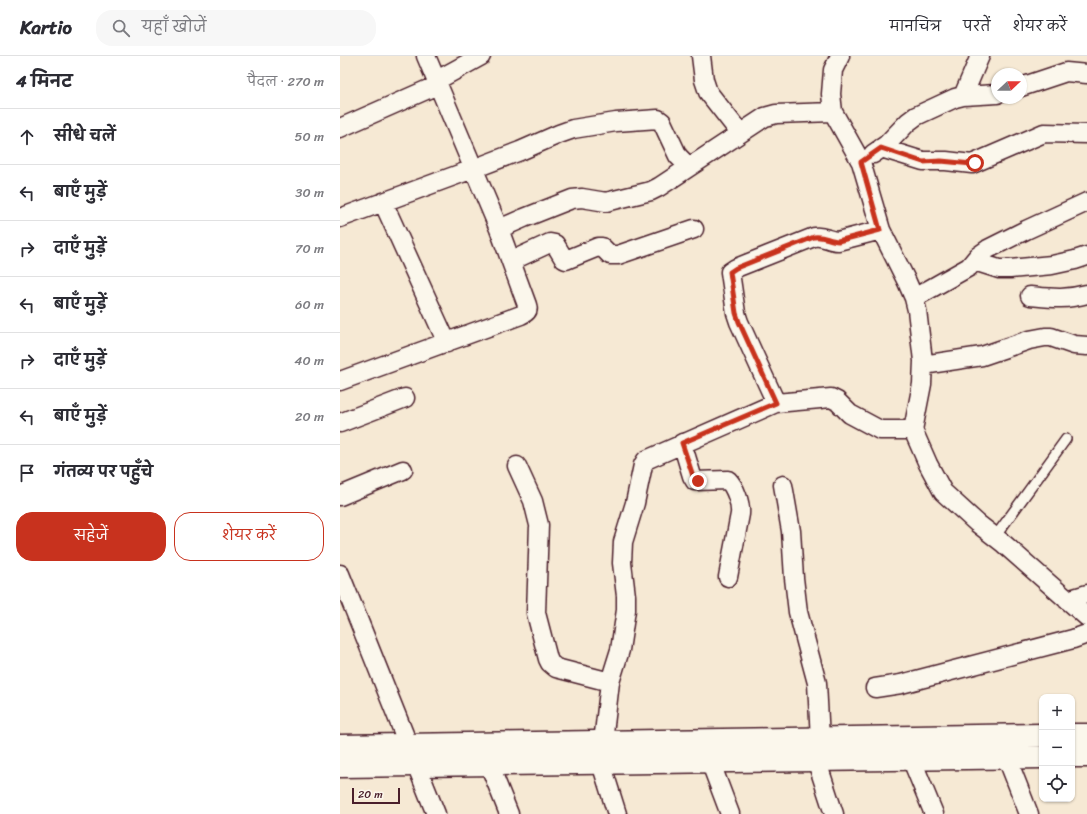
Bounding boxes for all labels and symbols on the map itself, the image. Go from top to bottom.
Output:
north arrow [991,68,1027,104]
route start [966,154,984,172]
route end [689,472,707,490]
scale bar [352,786,400,805]

